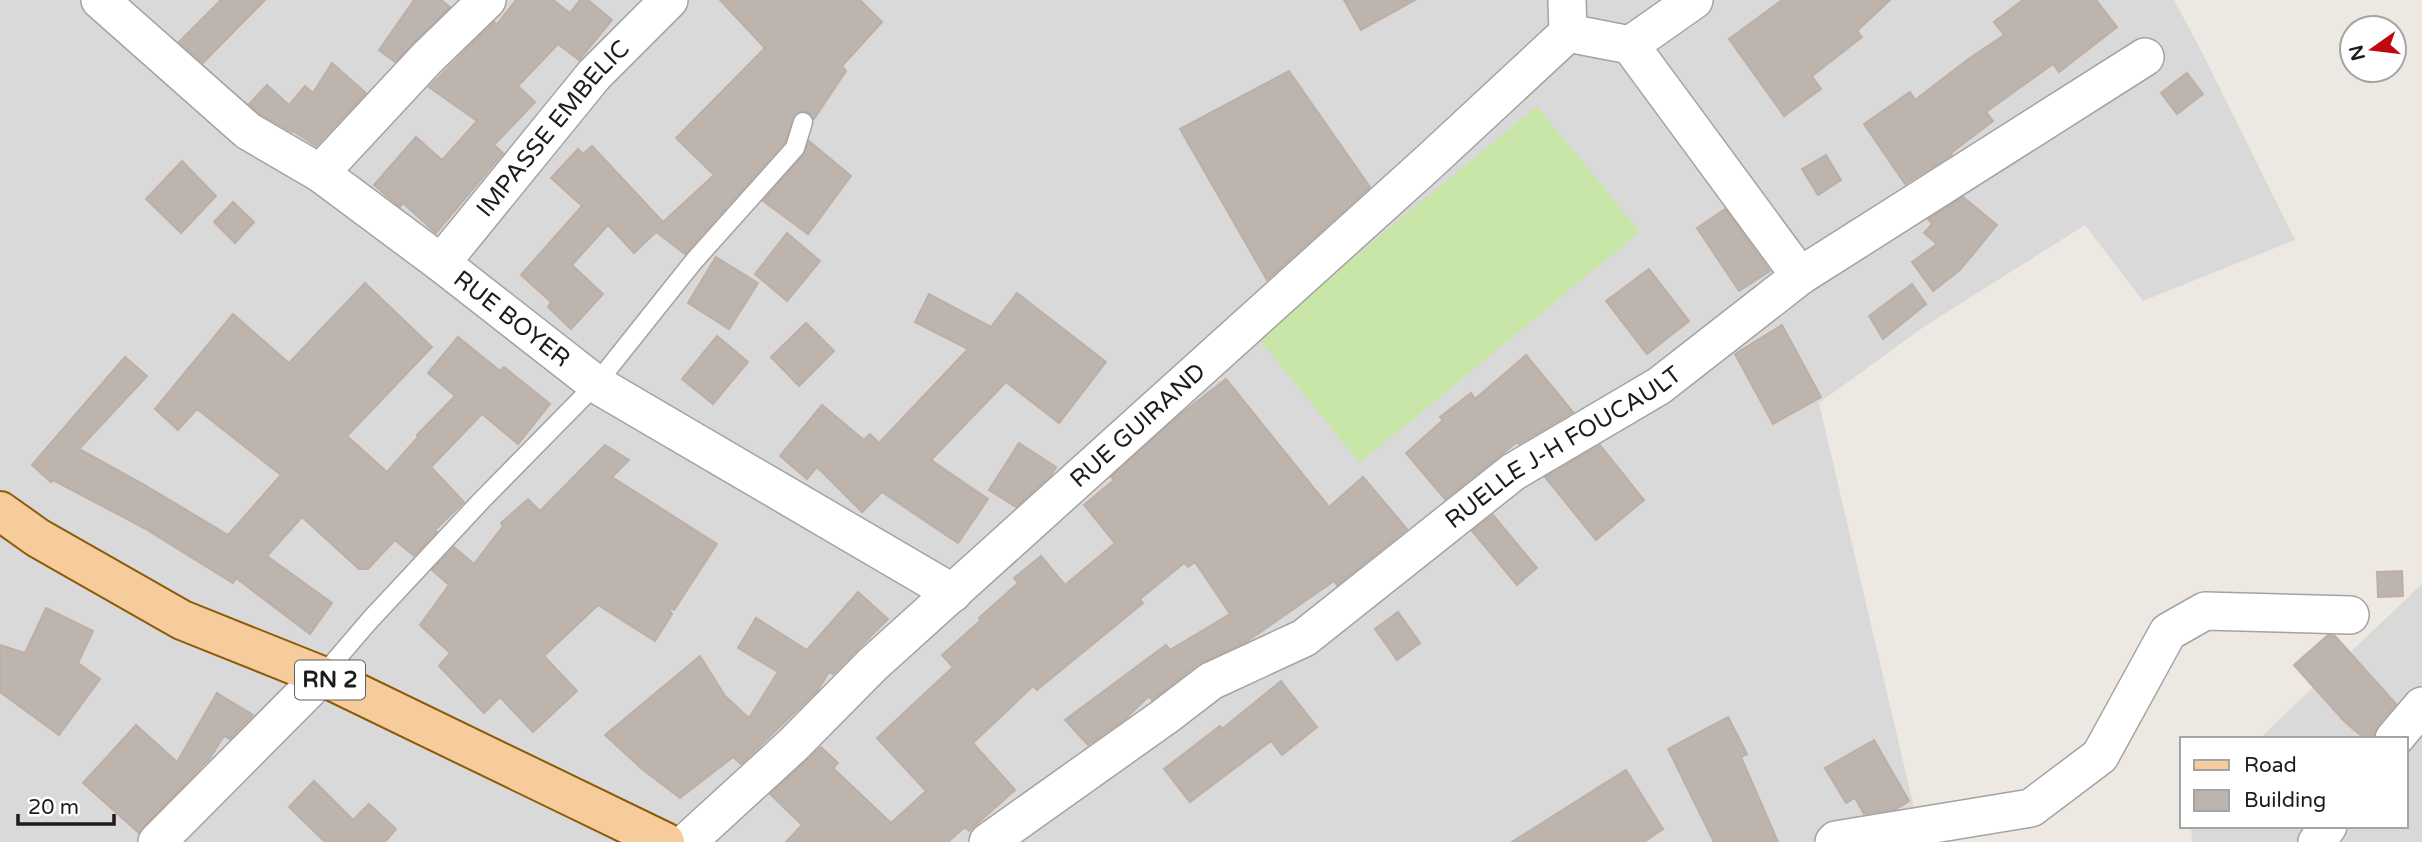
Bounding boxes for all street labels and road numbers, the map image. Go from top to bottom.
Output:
street label: IMPASSE EMBELIC [470,34,635,223]
street label: RUE BOYER [448,264,576,373]
street label: RUE GUIRAND [1064,357,1211,494]
street label: RUELLE J-H FOUCAULT [1439,359,1687,535]
road number: RN 2 [295,660,365,700]

